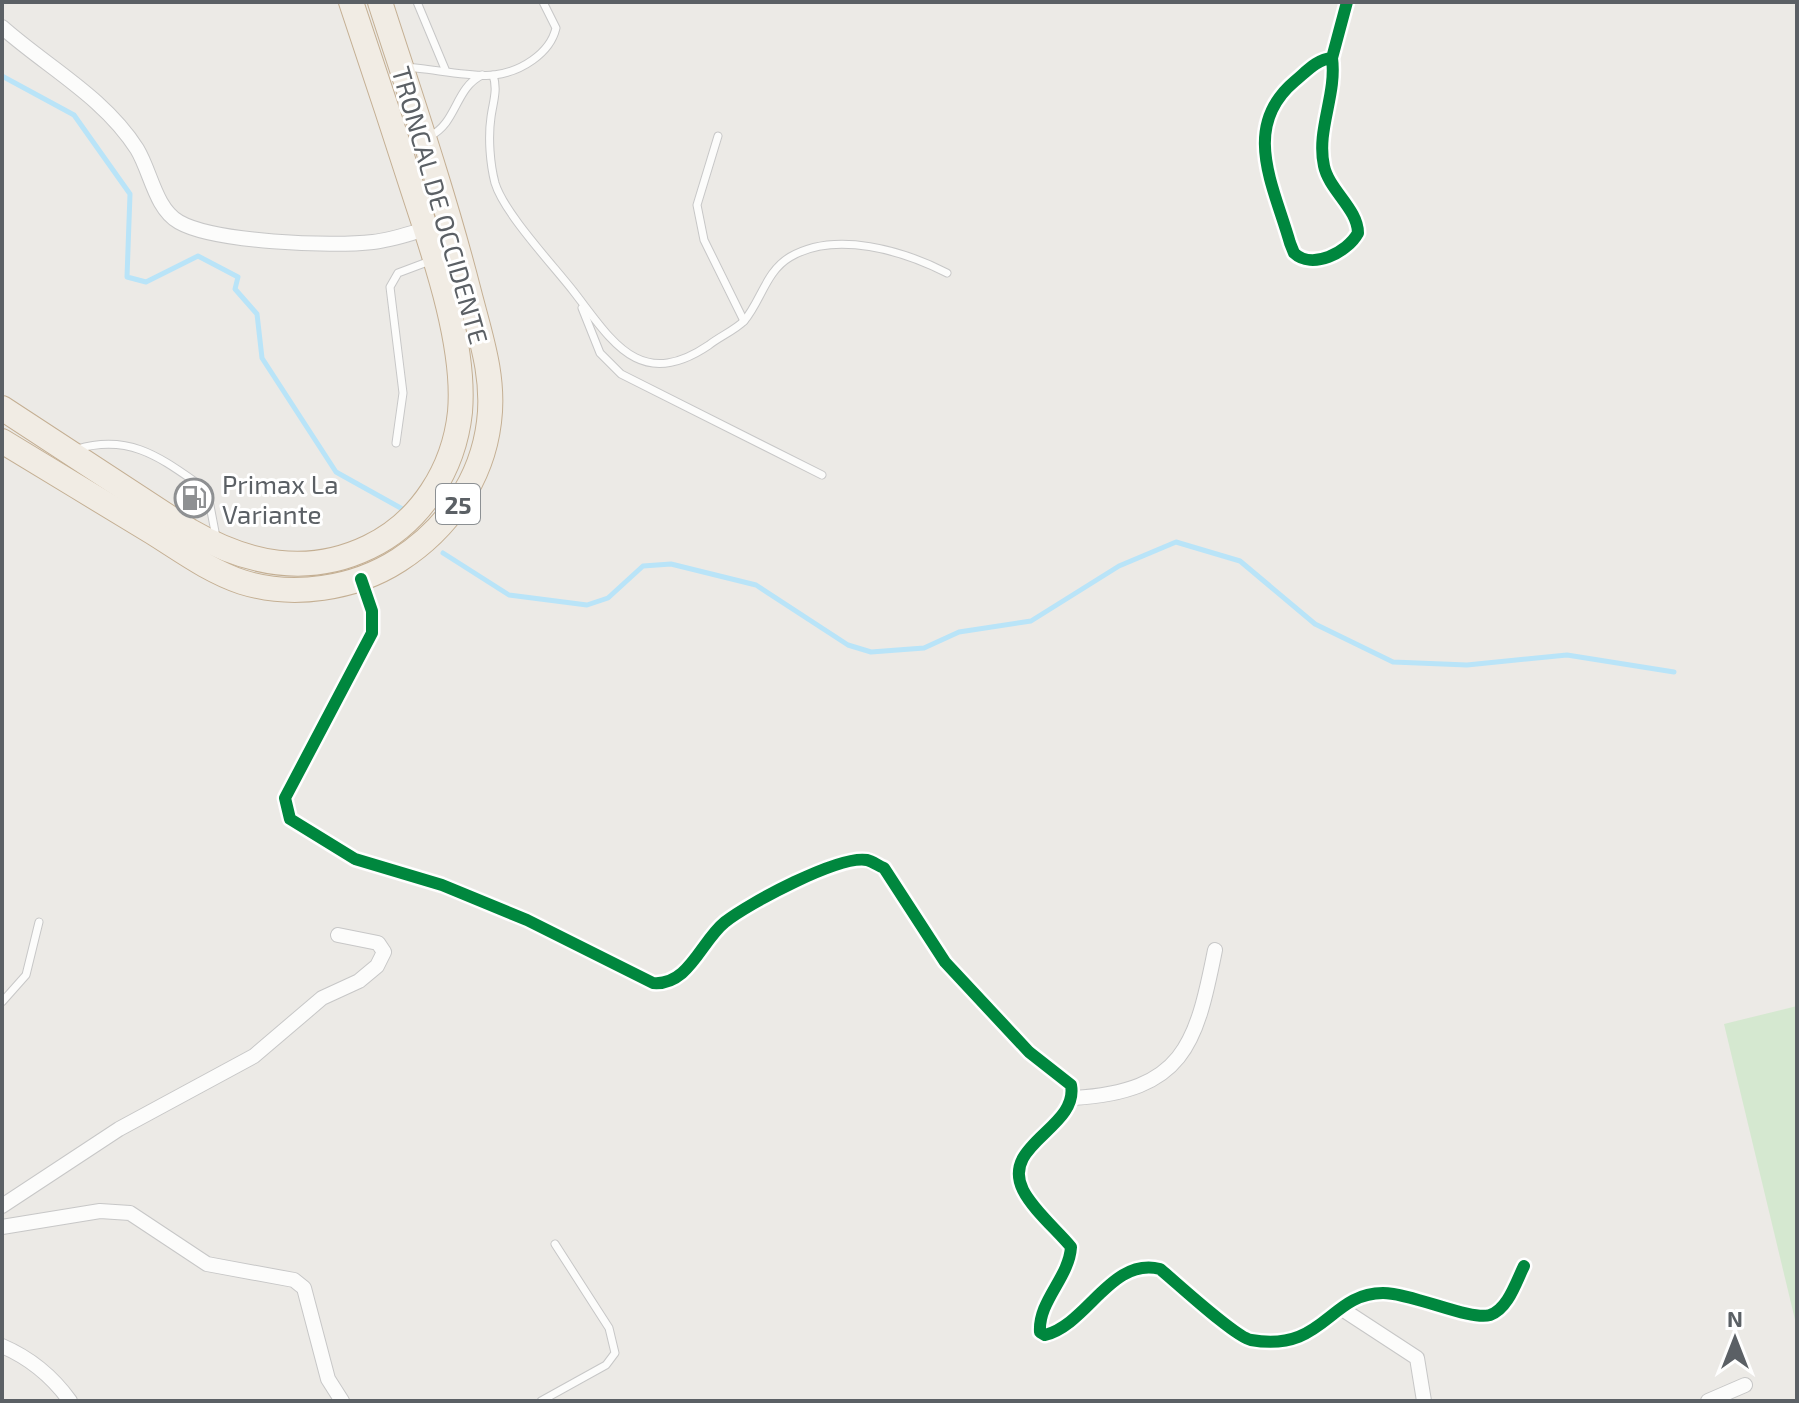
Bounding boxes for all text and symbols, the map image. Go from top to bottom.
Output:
street label: TRONCAL DE OCCIDENTE [386,63,496,347]
place label: Primax La Variante [222,468,338,529]
fuel station icon: Primax La Variante [173,477,215,519]
road number: 25 [436,484,480,524]
north arrow [1695,1299,1775,1379]
text: N [1727,1305,1743,1331]

